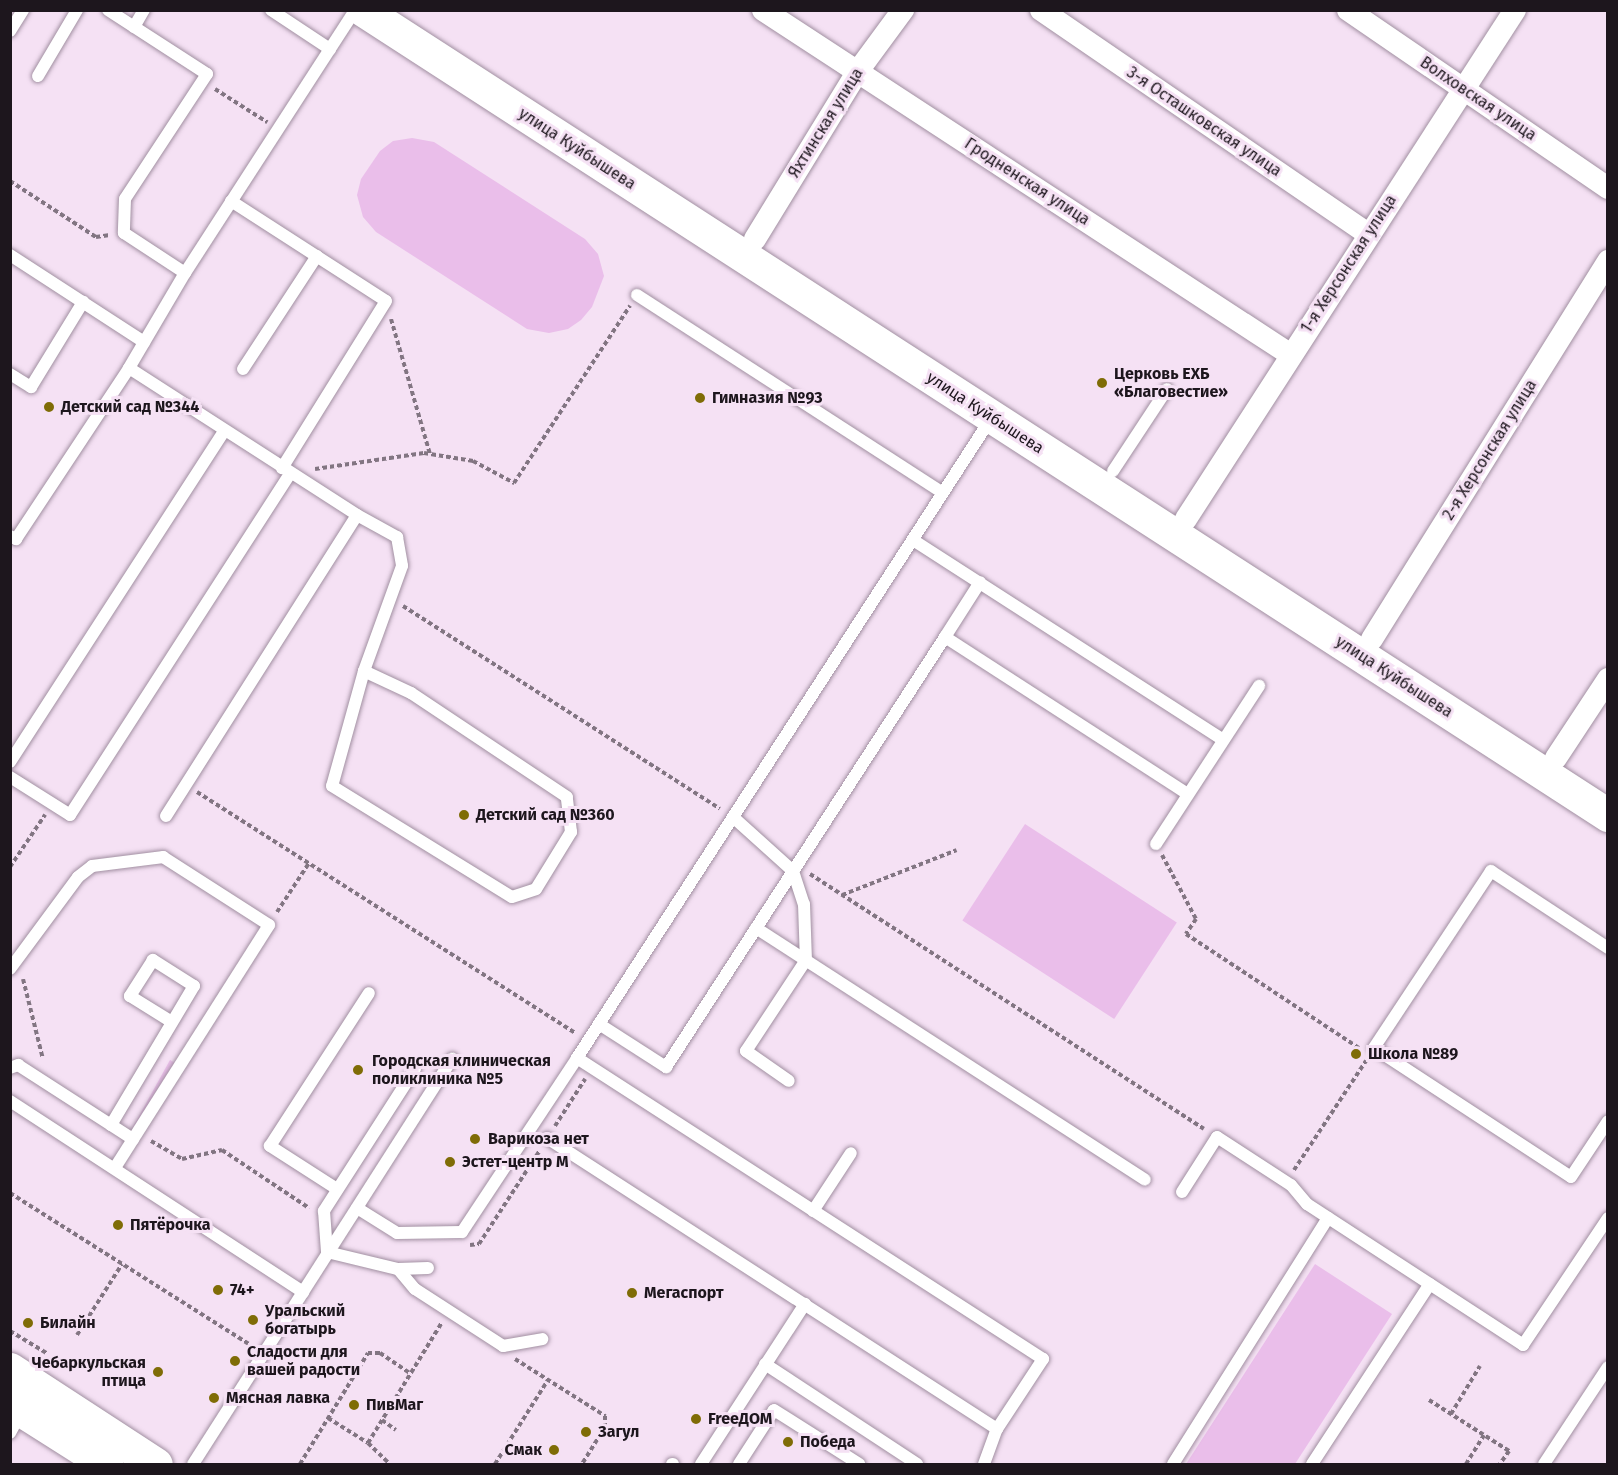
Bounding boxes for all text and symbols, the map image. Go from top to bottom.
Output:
street label: Волховская улица [1416,53,1540,145]
street label: 3-я Осташковская улица [1123,63,1285,181]
street label: Яхтинская улица [785,65,867,181]
street label: улица Куйбышева [515,104,639,194]
street label: Гродненская улица [961,134,1093,230]
street label: 1-я Херсонская улица [1297,191,1401,337]
place label: Церковь ЕХБ «Благовестие» [1114,364,1228,402]
street label: улица Куйбышева [923,368,1047,458]
marker: Церковь ЕХБ «Благовестие» [1095,376,1109,390]
street label: 2-я Херсонская улица [1439,376,1541,524]
place label: Гимназия №93 [712,388,822,408]
marker: Гимназия №93 [693,391,707,405]
place label: Детский сад №344 [61,397,199,417]
marker: Детский сад №344 [42,400,56,414]
street label: улица Куйбышева [1332,632,1456,722]
place label: Детский сад №360 [476,805,615,825]
marker: Детский сад №360 [457,808,471,822]
place label: Школа №89 [1368,1044,1458,1064]
marker: Школа №89 [1349,1047,1363,1061]
place label: Городская клиническая поликлиника №5 [372,1051,551,1089]
marker: Городская клиническая поликлиника №5 [349,1061,367,1079]
place label: Варикоза нет [488,1129,589,1149]
marker: Варикоза нет [466,1130,484,1148]
place label: Эстет-центр М [462,1152,569,1172]
marker: Эстет-центр М [443,1155,457,1169]
place label: Пятёрочка [130,1215,211,1235]
marker: Пятёрочка [111,1218,125,1232]
place label: 74+ [230,1280,254,1300]
marker: 74+ [211,1283,225,1297]
place label: Мегаспорт [644,1283,724,1303]
marker: Мегаспорт [625,1286,639,1300]
place label: Уральский богатырь [265,1301,345,1339]
place label: Билайн [40,1313,96,1333]
marker: Уральский богатырь [246,1313,260,1327]
marker: Билайн [21,1316,35,1330]
place label: Сладости для вашей радости [247,1342,360,1380]
place label: Чебаркульская птица [32,1353,146,1391]
marker: Сладости для вашей радости [228,1354,242,1368]
marker: Чебаркульская птица [151,1365,165,1379]
place label: Мясная лавка [226,1388,330,1408]
marker: Мясная лавка [207,1391,221,1405]
place label: ПивМаг [366,1395,423,1415]
marker: ПивМаг [347,1398,361,1412]
place label: FreeДОМ [708,1409,772,1429]
marker: FreeДОМ [689,1412,703,1426]
place label: Загул [598,1422,639,1442]
marker: Загул [579,1425,593,1439]
place label: Победа [800,1432,855,1452]
marker: Победа [781,1435,795,1449]
place label: Смак [505,1440,542,1460]
marker: Смак [547,1443,561,1457]

